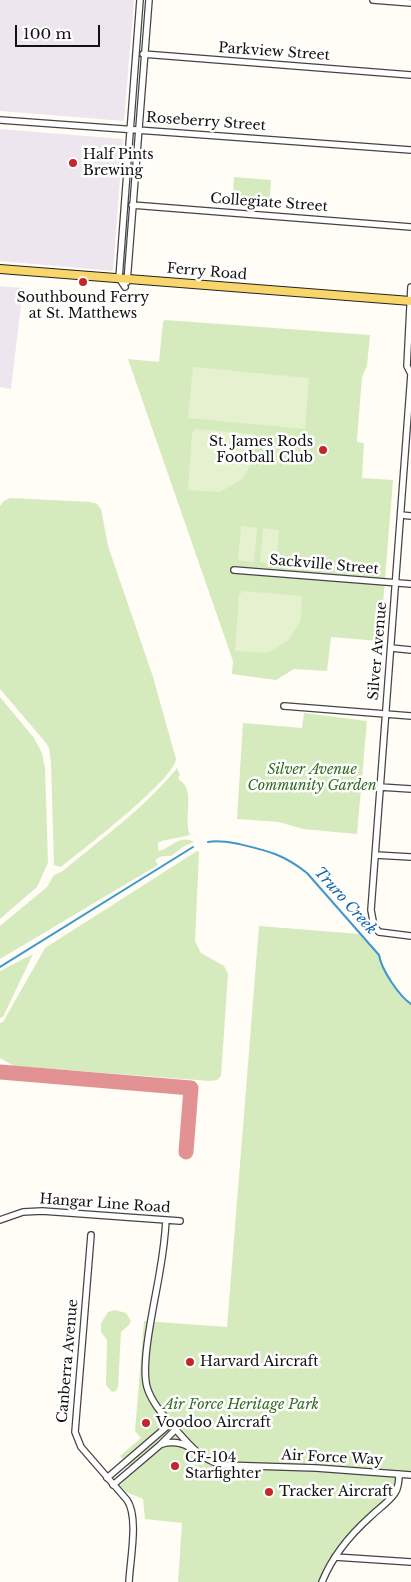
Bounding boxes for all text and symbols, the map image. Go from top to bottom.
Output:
scale bar [18,15,102,47]
text: 100 m [23,24,72,43]
street label: Parkview Street [218,40,330,64]
street label: Roseberry Street [146,109,266,135]
place label: Half Pints Brewing [83,147,154,180]
marker: Half Pints Brewing [67,157,79,169]
street label: Collegiate Street [210,191,328,215]
street label: Ferry Road [166,260,248,284]
marker: Southbound Ferry at St. Matthews [77,276,89,288]
place label: Southbound Ferry at St. Matthews [17,290,149,322]
place label: St. James Rods Football Club [209,434,313,467]
marker: St. James Rods Football Club [317,444,329,456]
street label: Sackville Street [269,552,379,578]
street label: Silver Avenue [365,601,391,701]
park label: Silver Avenue Community Garden [248,762,376,794]
water label: Truro Creek [310,864,380,938]
street label: Hangar Line Road [39,1191,171,1217]
street label: Canberra Avenue [54,1298,82,1424]
place label: Harvard Aircraft [200,1354,319,1370]
marker: Harvard Aircraft [184,1356,196,1368]
park label: Air Force Heritage Park [163,1397,319,1413]
place label: Voodoo Aircraft [156,1415,271,1431]
marker: Voodoo Aircraft [140,1417,152,1429]
street label: Air Force Way [281,1447,383,1469]
place label: CF-104 Starfighter [185,1450,261,1482]
marker: CF-104 Starfighter [169,1460,181,1472]
place label: Tracker Aircraft [279,1484,393,1500]
marker: Tracker Aircraft [263,1486,275,1498]

